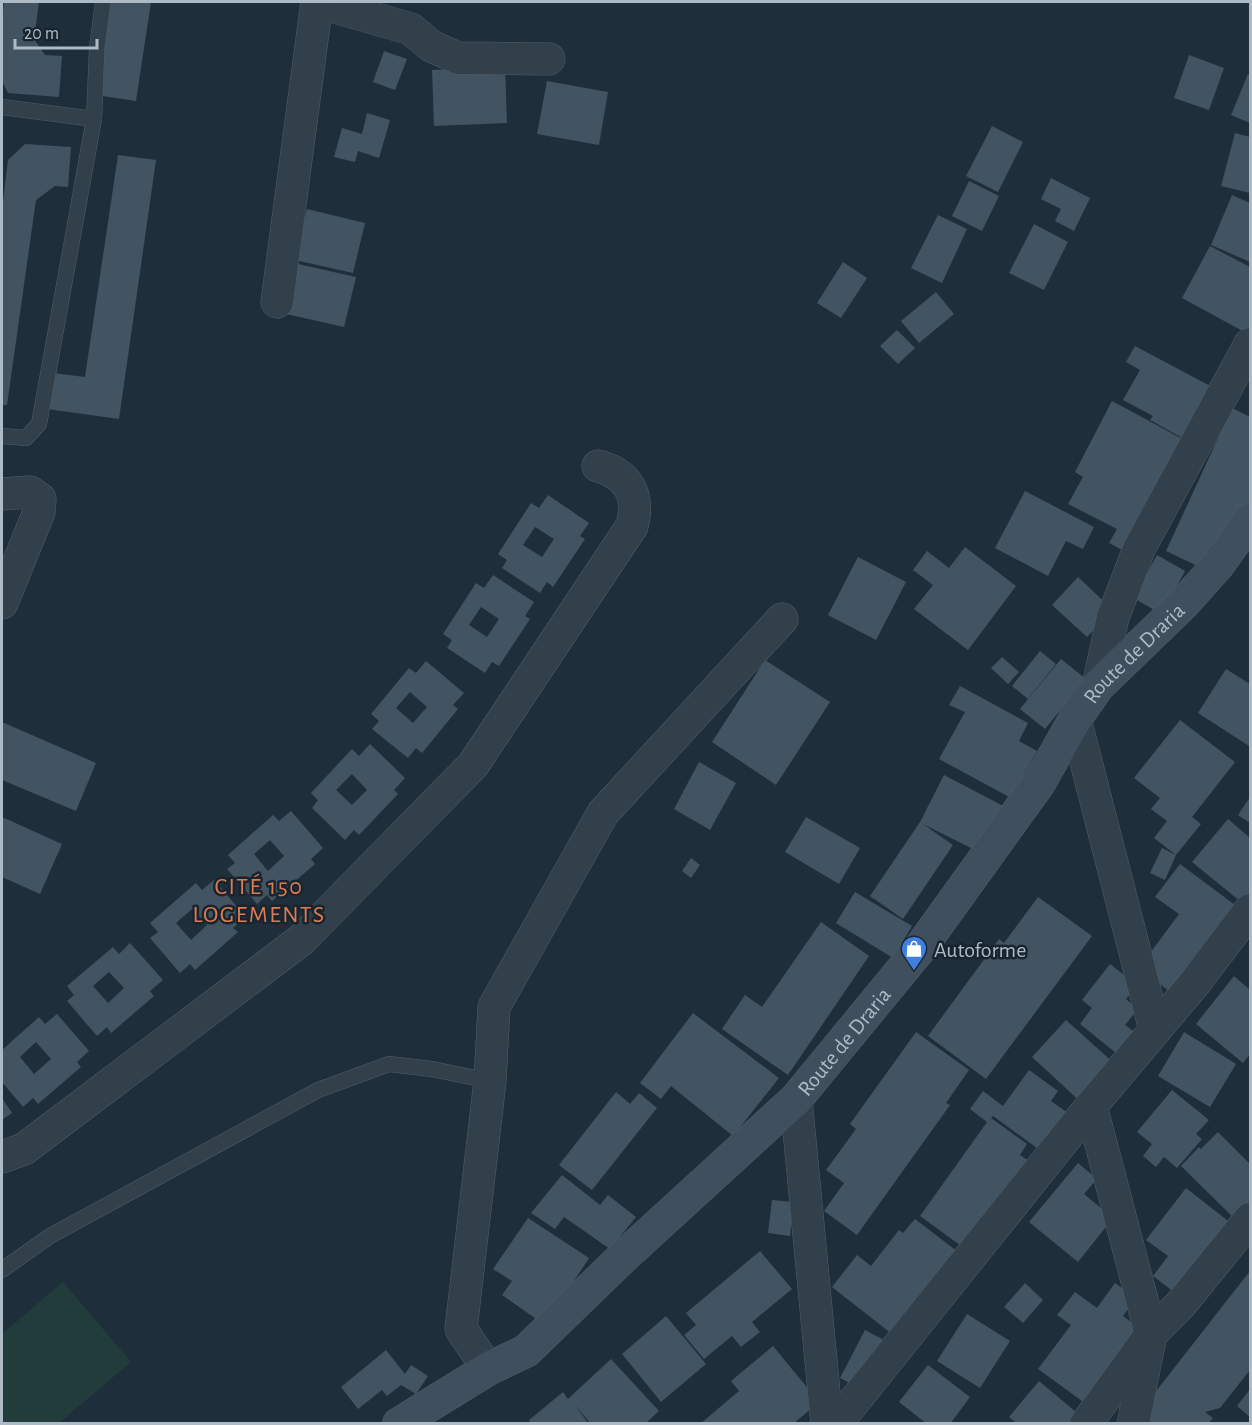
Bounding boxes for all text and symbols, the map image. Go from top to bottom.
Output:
scale bar [15,12,98,50]
text: 20 m [24,25,59,43]
street label: Route de Draria [1080,599,1189,708]
district label: CITÉ 150 LOGEMENTS [192,873,326,927]
shop icon: Autoforme [899,934,929,972]
place label: Autoforme [934,939,1026,961]
street label: Route de Draria [794,983,895,1100]

